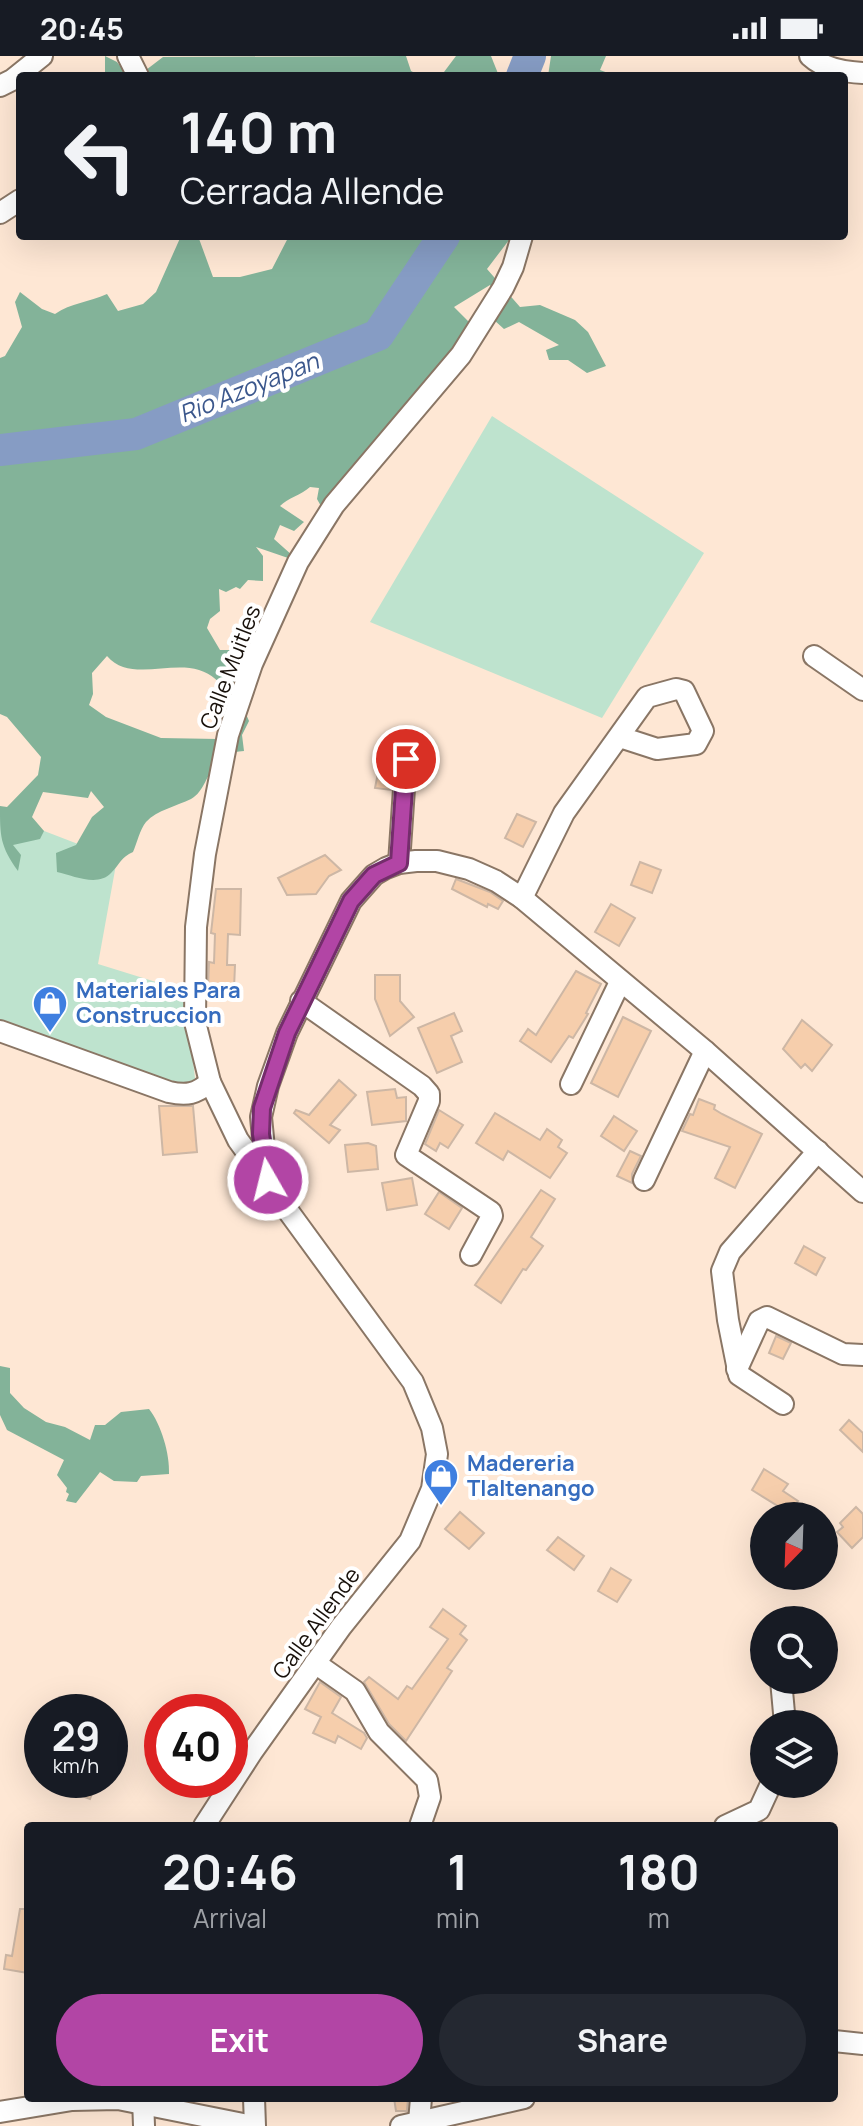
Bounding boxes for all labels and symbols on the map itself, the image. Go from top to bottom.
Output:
water label: Rio Azoyapan [174,343,324,430]
street label: Calle Muitles [193,601,267,733]
pin [372,725,440,793]
place label: Materiales Para Construccion [76,975,241,1030]
shop icon: Materiales Para Construccion [31,984,69,1034]
position arrow [226,1138,310,1222]
place label: Madereria Tlaltenango [467,1448,595,1503]
shop icon: Madereria Tlaltenango [422,1457,460,1507]
north arrow [750,1502,838,1590]
street label: Calle Allende [265,1561,367,1685]
speed limit sign: 40 [144,1694,248,1798]

